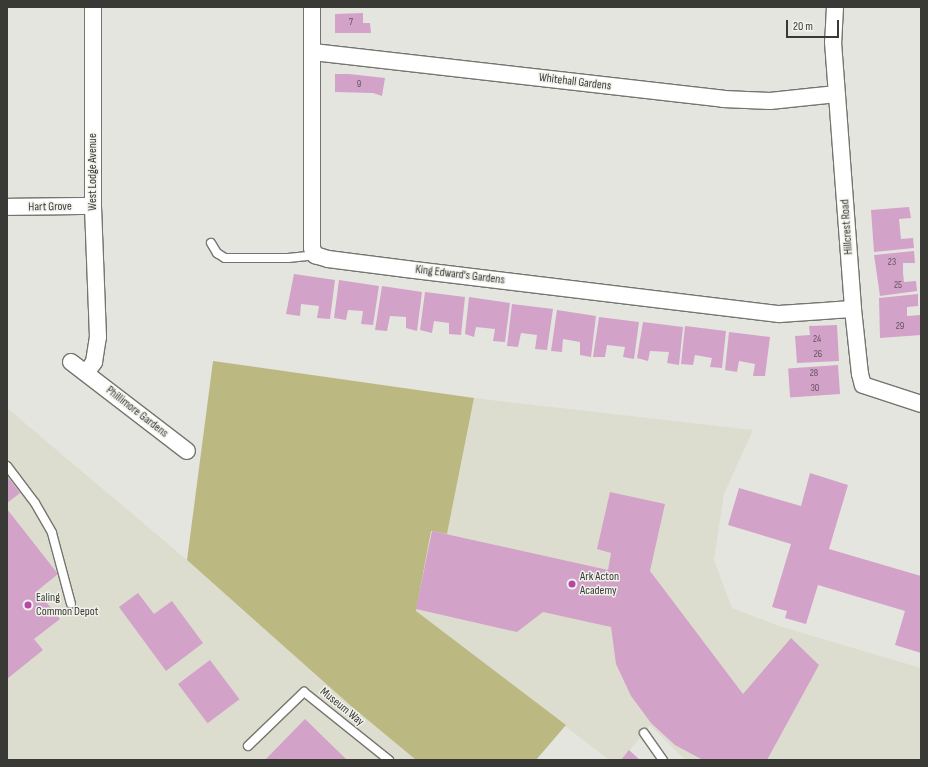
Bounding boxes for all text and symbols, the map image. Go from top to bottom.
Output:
scale bar [788,12,841,38]
house number: 7 [349,17,353,29]
text: 20 m [793,19,813,34]
street label: Whitehall Gardens [538,70,612,94]
house number: 9 [357,79,361,91]
street label: West Lodge Avenue [86,133,100,211]
street label: Hart Grove [28,199,72,215]
street label: Hillcrest Road [838,199,856,255]
house number: 23 [888,257,896,269]
street label: King Edward's Gardens [414,262,506,288]
house number: 25 [894,280,902,292]
house number: 29 [896,321,904,333]
house number: 24 [813,334,821,346]
house number: 26 [814,349,822,361]
house number: 28 [810,368,818,380]
street label: Phillimore Gardens [103,383,171,441]
house number: 30 [811,383,819,395]
place label: Ark Acton Academy [580,570,619,598]
marker: Ark Acton Academy [567,579,577,589]
place label: Ealing Common Depot [36,591,98,619]
marker: Ealing Common Depot [23,600,33,610]
street label: Museum Way [317,685,367,729]

